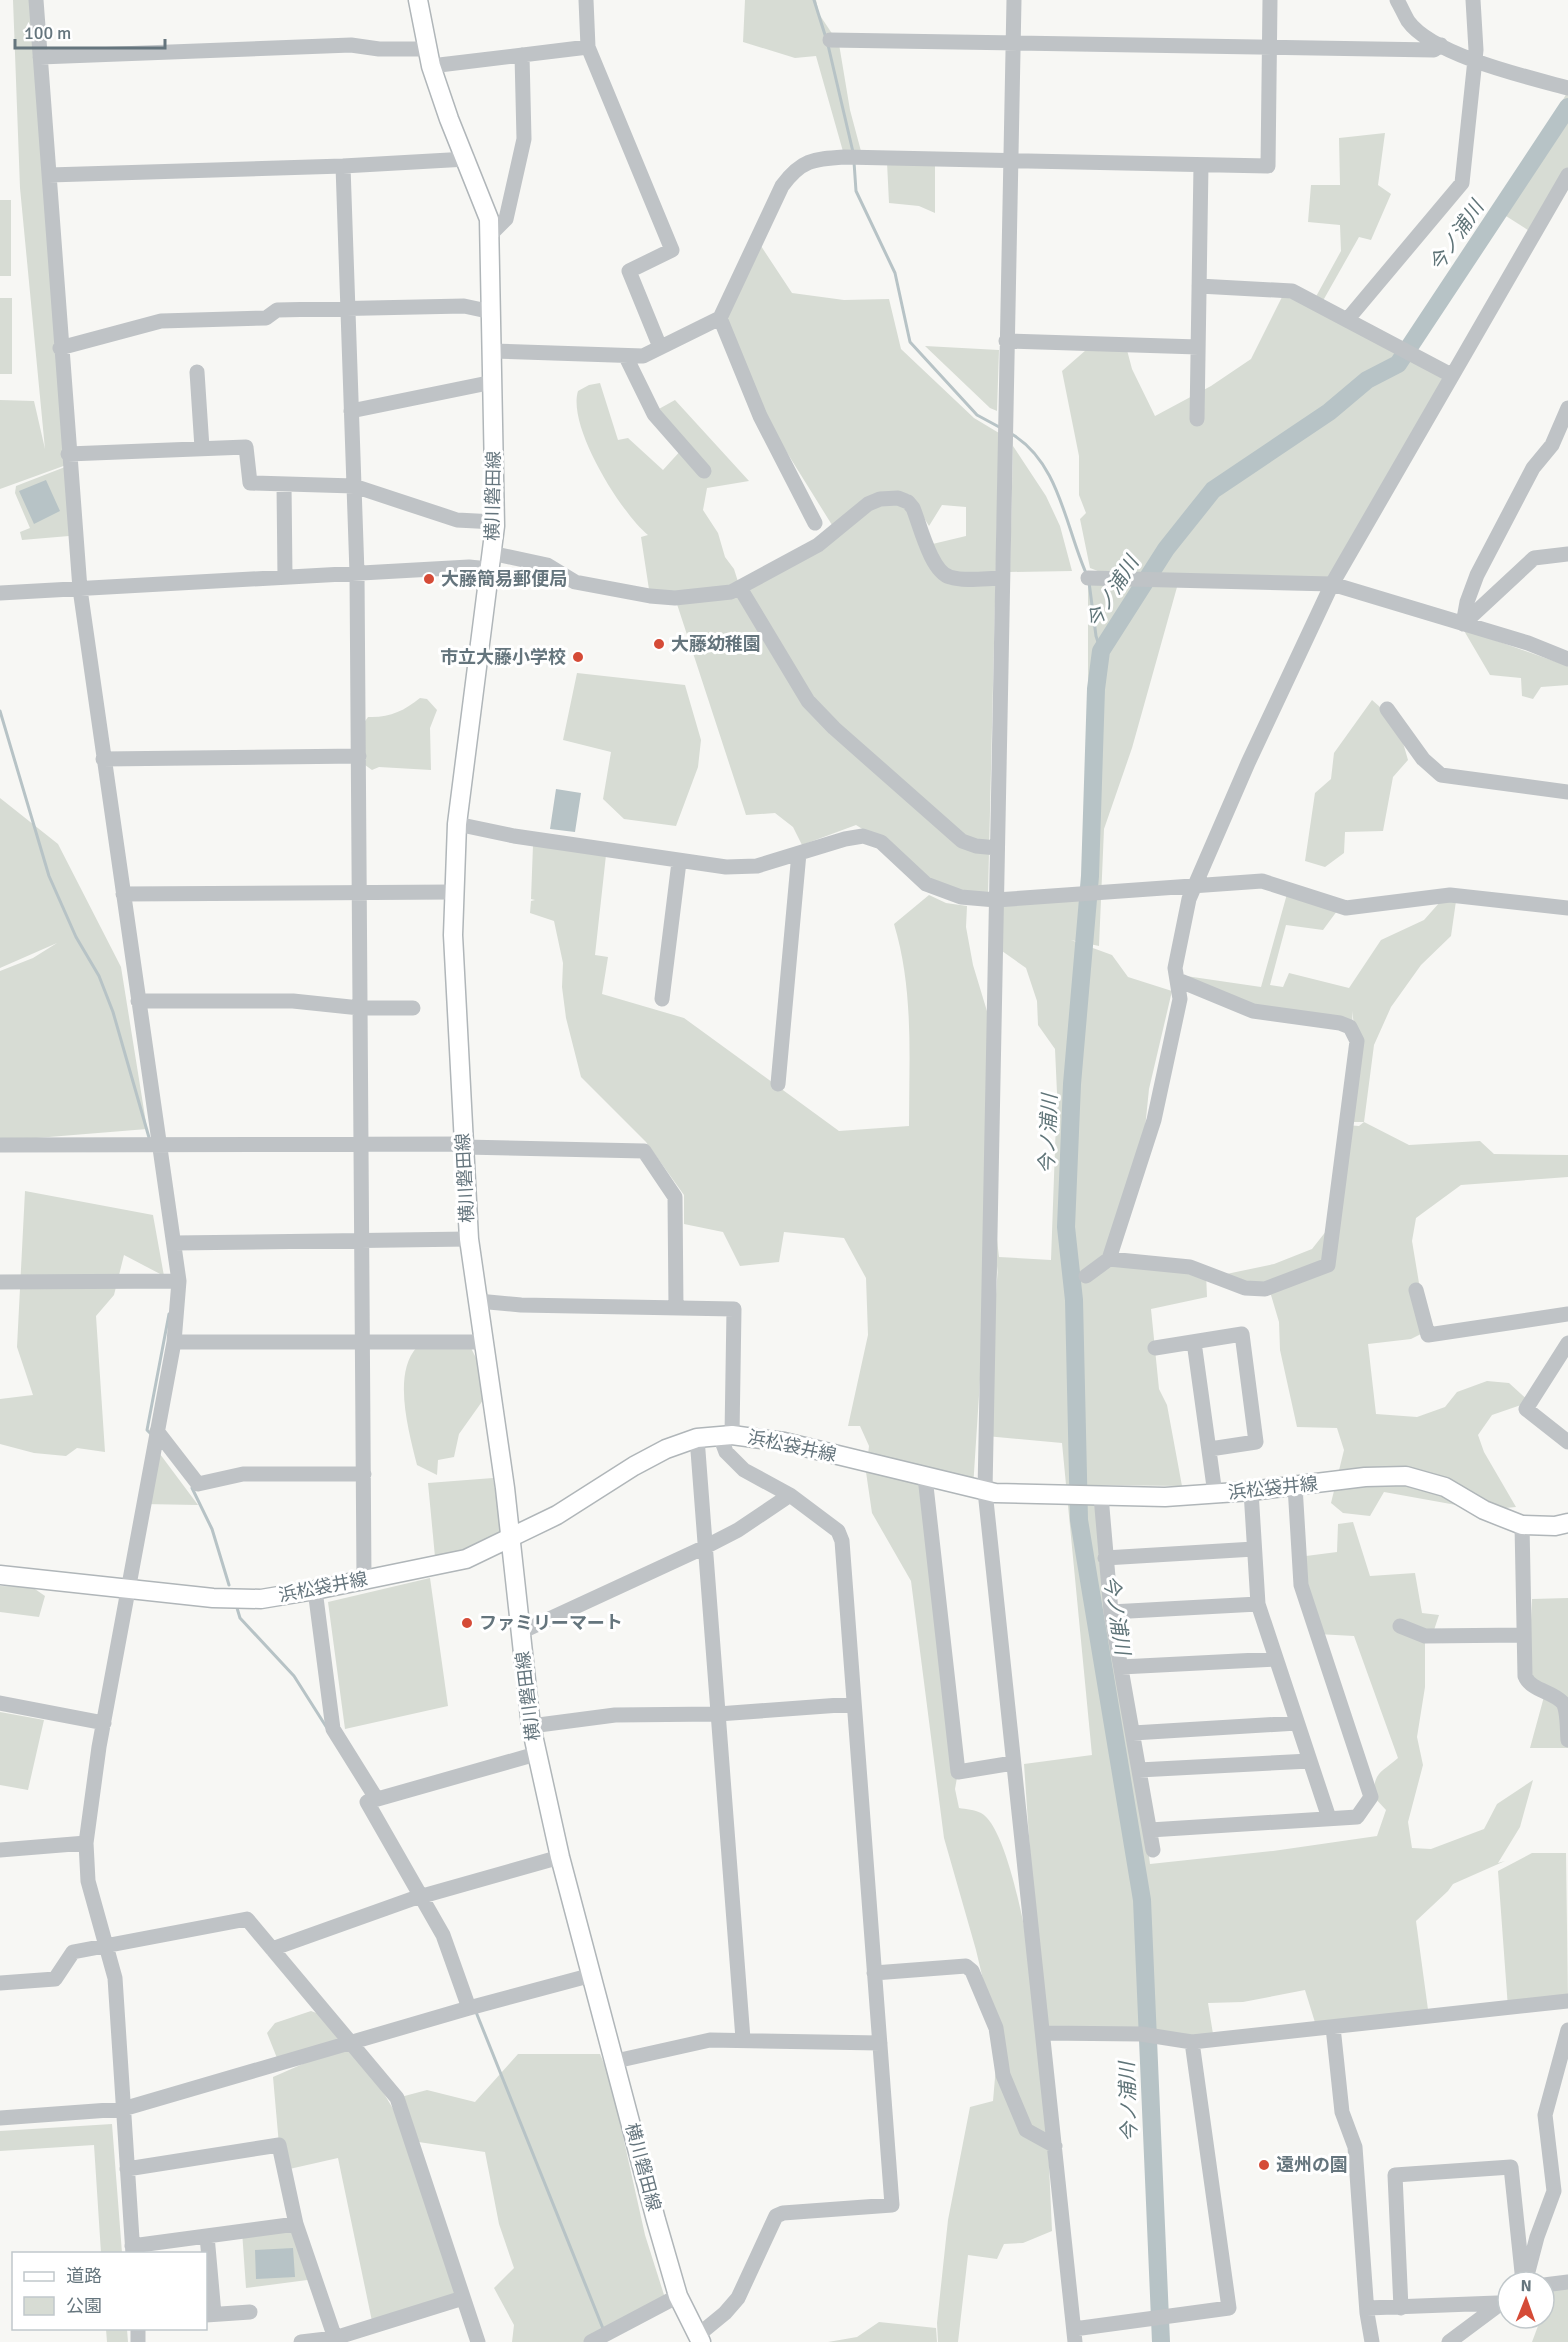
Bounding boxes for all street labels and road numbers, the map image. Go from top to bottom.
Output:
street label: 横川磐田線 [481,451,505,541]
street label: 横川磐田線 [452,1132,478,1224]
street label: 浜松袋井線 [746,1426,838,1466]
street label: 浜松袋井線 [1227,1472,1319,1504]
street label: 浜松袋井線 [277,1568,369,1606]
street label: 横川磐田線 [512,1650,544,1742]
street label: 横川磐田線 [621,2121,665,2213]

